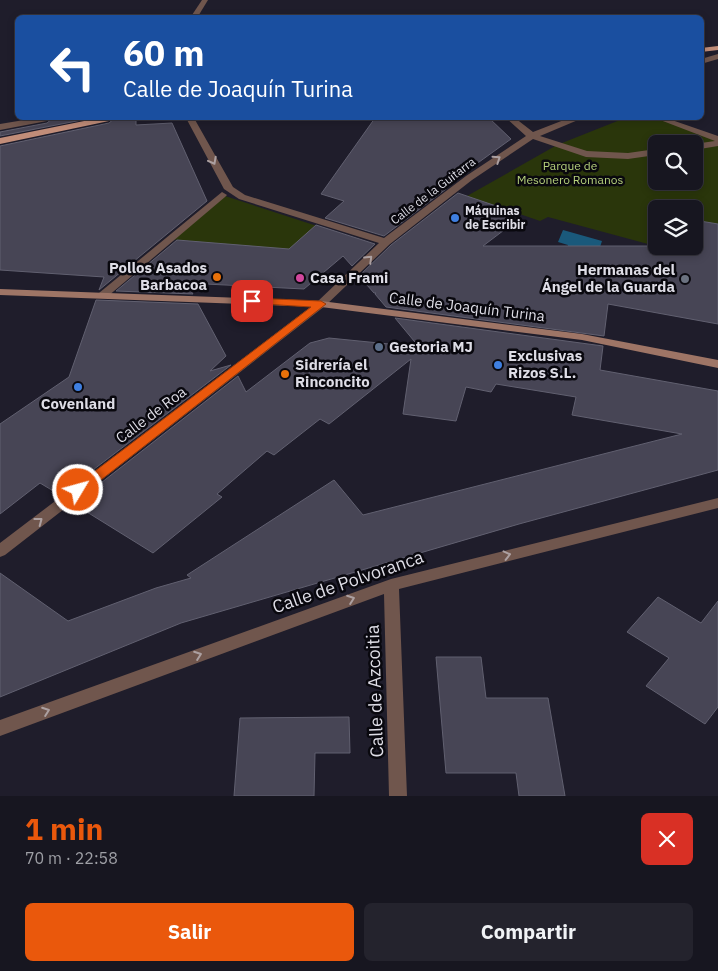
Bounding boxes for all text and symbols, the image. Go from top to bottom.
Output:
text: 60 m [123,30,205,76]
icon: left [40,35,105,100]
text: Calle de Joaquín Turina [123,74,353,103]
map controls [648,135,703,255]
button: search [648,135,703,190]
street label: Calle de la Guitarra [387,153,479,227]
one-way arrow [207,155,217,164]
one-way arrow [492,156,501,165]
park label: Parque de Mesonero Romanos [517,158,623,187]
button: layers [648,200,703,255]
place label: Máquinas de Escribir [465,203,525,232]
marker: Máquinas de Escribir [449,212,461,224]
one-way arrow [364,256,373,265]
place label: Pollos Asados Barbacoa [109,258,207,294]
place label: Hermanas del Ángel de la Guarda [541,260,675,296]
place label: Casa Frami [310,268,388,287]
marker: Pollos Asados Barbacoa [211,271,223,283]
marker: Casa Frami [294,272,306,284]
marker: Hermanas del Ángel de la Guarda [679,273,691,285]
pin [231,280,273,322]
icon: arrive [238,287,266,315]
street label: Calle de Joaquín Turina [388,288,546,325]
place label: Gestoria MJ [389,337,473,356]
marker: Gestoria MJ [373,341,385,353]
place label: Exclusivas Rizos S.L. [508,346,583,382]
place label: Sidrería el Rinconcito [295,355,370,391]
marker: Exclusivas Rizos S.L. [492,359,504,371]
marker: Sidrería el Rinconcito [279,368,291,380]
marker: Covenland [72,381,84,393]
street label: Calle de Roa [112,382,190,447]
place label: Covenland [41,394,115,413]
position arrow [51,463,103,515]
one-way arrow [33,518,43,527]
street label: Calle de Polvoranca [269,545,427,618]
one-way arrow [503,550,512,561]
one-way arrow [346,595,355,605]
street label: Calle de Azcoitia [361,624,388,758]
one-way arrow [194,651,202,661]
one-way arrow [41,707,50,717]
text: 1 min [25,809,103,848]
button: close [641,813,693,865]
text: 70 m · 22:58 [25,848,118,868]
button: Salir [25,903,354,961]
button: Compartir [364,903,693,961]

